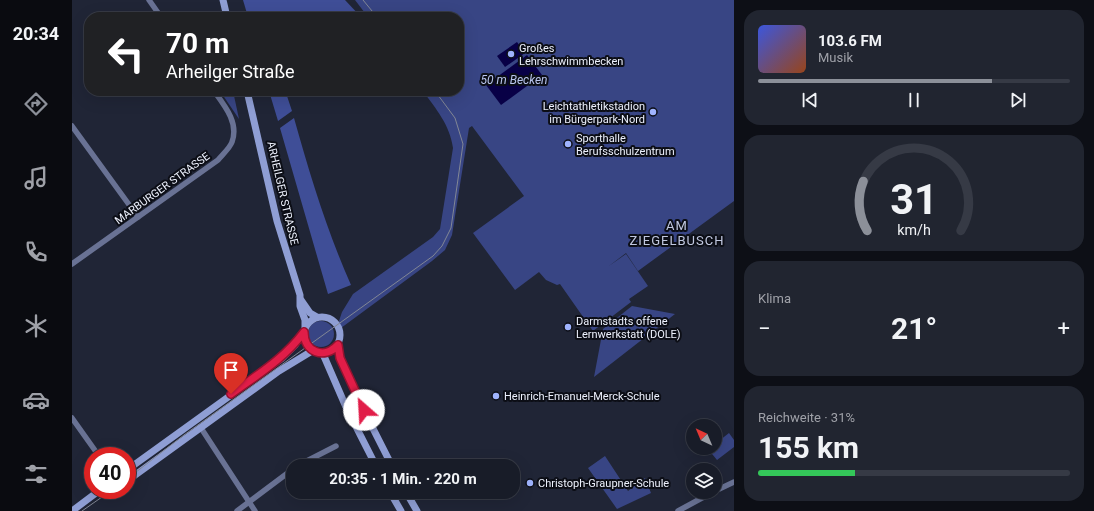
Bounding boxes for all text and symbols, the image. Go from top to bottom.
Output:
text: 20:34 [13,23,59,44]
text: 70 m [166,27,229,60]
icon: left [100,28,152,80]
text: 103.6 FM [818,32,882,50]
place label: Großes Lehrschwimmbecken [519,42,623,68]
marker: Großes Lehrschwimmbecken [506,49,516,59]
text: Musik [818,50,853,65]
text: Arheilger Straße [166,61,295,82]
water label: 50 m Becken [480,73,548,87]
icon: previous [799,89,821,111]
icon: pause [903,89,925,111]
icon: next [1007,89,1029,111]
icon: directions [22,90,50,118]
place label: Leichtathletikstadion im Bürgerpark-Nord [543,100,645,126]
marker: Leichtathletikstadion im Bürgerpark-Nord [648,107,658,117]
place label: Sporthalle Berufsschulzentrum [576,132,675,158]
marker: Sporthalle Berufsschulzentrum [563,139,573,149]
street label: ARHEILGER STRASSE [264,140,301,246]
street label: MARBURGER STRASSE [112,150,212,227]
icon: music [22,164,50,192]
text: 31 [890,175,938,224]
district label: AM ZIEGELBUSCH [630,218,724,248]
text: km/h [897,221,931,237]
icon: phone [22,238,50,266]
text: Klima [758,291,791,306]
text: 21° [891,311,937,346]
icon: climate [22,312,50,340]
place label: Darmstadts offene Lernwerkstatt (DOLE) [576,315,681,341]
text: − [758,316,771,341]
text: + [1058,316,1070,341]
marker: Darmstadts offene Lernwerkstatt (DOLE) [563,322,573,332]
pin [214,353,248,394]
icon: arrive [220,359,242,381]
icon: car [22,386,50,414]
position arrow [343,389,385,431]
place label: Heinrich-Emanuel-Merck-Schule [504,390,660,403]
marker: Heinrich-Emanuel-Merck-Schule [491,391,501,401]
text: Reichweite · 31% [758,410,855,425]
north arrow [686,419,722,455]
map controls [686,419,722,499]
text: 155 km [758,430,859,465]
speed limit sign: 40 [84,447,136,499]
icon: filters [22,460,50,488]
button: layers [686,463,722,499]
text: 20:35 · 1 Min. · 220 m [329,470,477,488]
place label: Christoph-Graupner-Schule [538,477,669,490]
marker: Christoph-Graupner-Schule [525,478,535,488]

